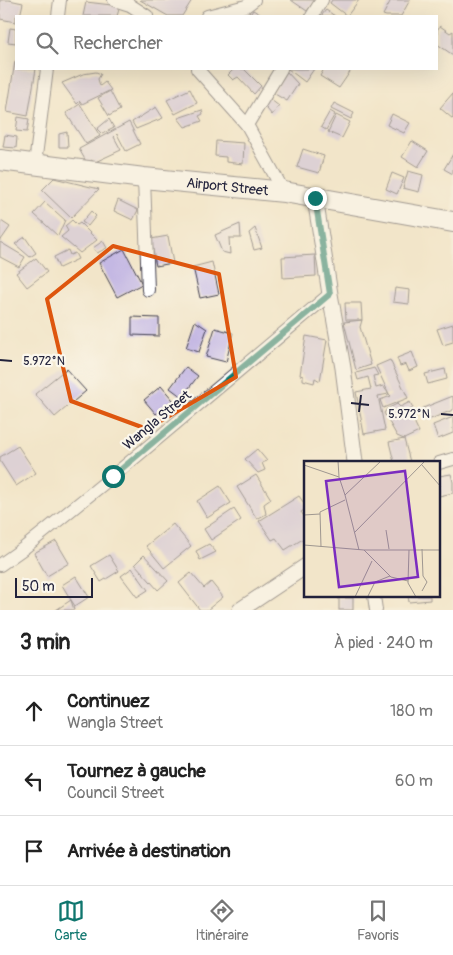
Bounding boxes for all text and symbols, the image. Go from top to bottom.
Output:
search box [15,15,438,70]
icon: search [33,29,61,57]
text: Rechercher [73,31,163,55]
street label: Airport Street [186,174,270,199]
route end [304,187,327,210]
text: 5.972°N [23,354,65,369]
street label: Wangla Street [119,386,195,453]
text: 5.972°N [388,407,430,422]
inset map [304,461,440,598]
route start [102,465,125,488]
scale bar [15,575,92,598]
text: 50 m [22,578,55,595]
text: 3 min [20,629,70,656]
text: À pied · 240 m [334,633,433,653]
text: Continuez [67,689,150,713]
icon: ahead [20,697,48,725]
text: 180 m [390,701,433,721]
text: Wangla Street [67,713,163,733]
text: Tournez à gauche [67,759,206,783]
icon: left [20,767,48,795]
text: 60 m [395,771,433,791]
text: Council Street [67,783,164,803]
icon: arrive [20,837,48,865]
text: Arrivée à destination [67,839,231,863]
tab: Carte [54,897,87,944]
tab: Itinéraire [196,897,248,944]
tab: Favoris [357,897,399,944]

